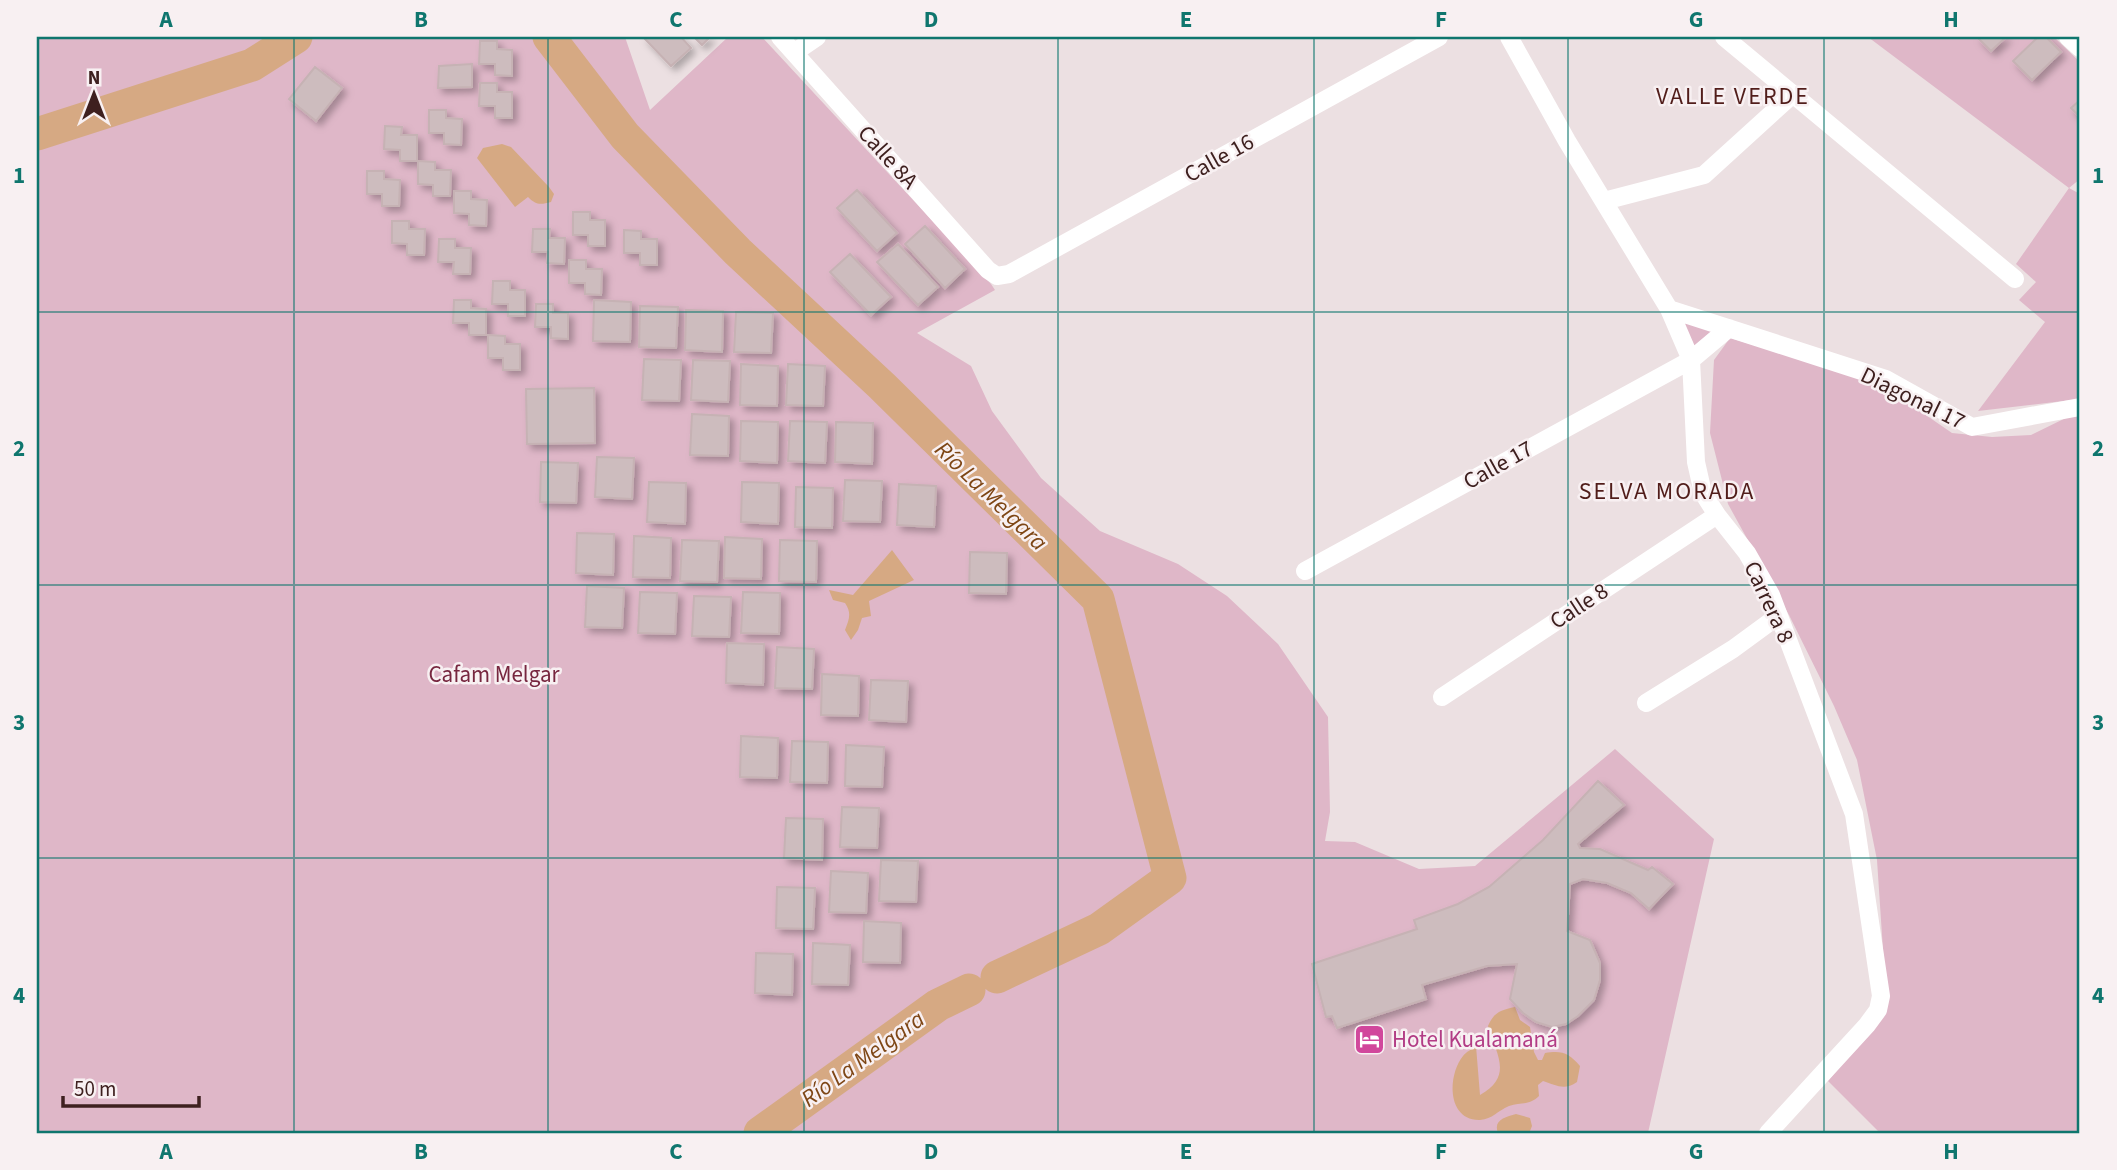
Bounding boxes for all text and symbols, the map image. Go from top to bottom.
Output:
text: A [158,3,173,36]
text: B [414,3,428,36]
text: C [669,3,683,36]
text: D [924,3,938,36]
text: E [1180,3,1192,36]
text: F [1435,3,1447,36]
text: G [1689,3,1703,36]
text: H [1943,3,1959,36]
north arrow [60,60,130,130]
text: N [88,65,100,92]
district label: VALLE VERDE [1656,79,1810,114]
street label: Calle 8A [850,118,926,197]
street label: Calle 16 [1178,125,1260,191]
text: 1 [13,159,25,192]
text: 1 [2092,159,2104,192]
street label: Diagonal 17 [1855,358,1971,438]
text: 2 [13,432,25,465]
street label: Calle 17 [1457,432,1539,498]
text: 2 [2092,432,2104,465]
water label: Río La Melgara [927,433,1056,559]
district label: SELVA MORADA [1579,474,1755,509]
street label: Carrera 8 [1736,556,1802,648]
street label: Calle 8 [1543,575,1615,637]
park label: Cafam Melgar [428,658,561,691]
text: 3 [13,706,25,739]
text: 3 [2092,706,2104,739]
text: 4 [13,979,25,1012]
text: 4 [2092,979,2104,1012]
water label: Río La Melgara [794,1002,932,1116]
hotel icon: Hotel Kualamaná [1352,1022,1386,1056]
place label: Hotel Kualamaná [1392,1023,1558,1056]
scale bar [63,1065,200,1109]
text: 50 m [74,1074,116,1104]
text: A [158,1135,173,1168]
text: B [414,1135,428,1168]
text: C [669,1135,683,1168]
text: D [924,1135,938,1168]
text: E [1180,1135,1192,1168]
text: F [1435,1135,1447,1168]
text: G [1689,1135,1703,1168]
text: H [1943,1135,1959,1168]

